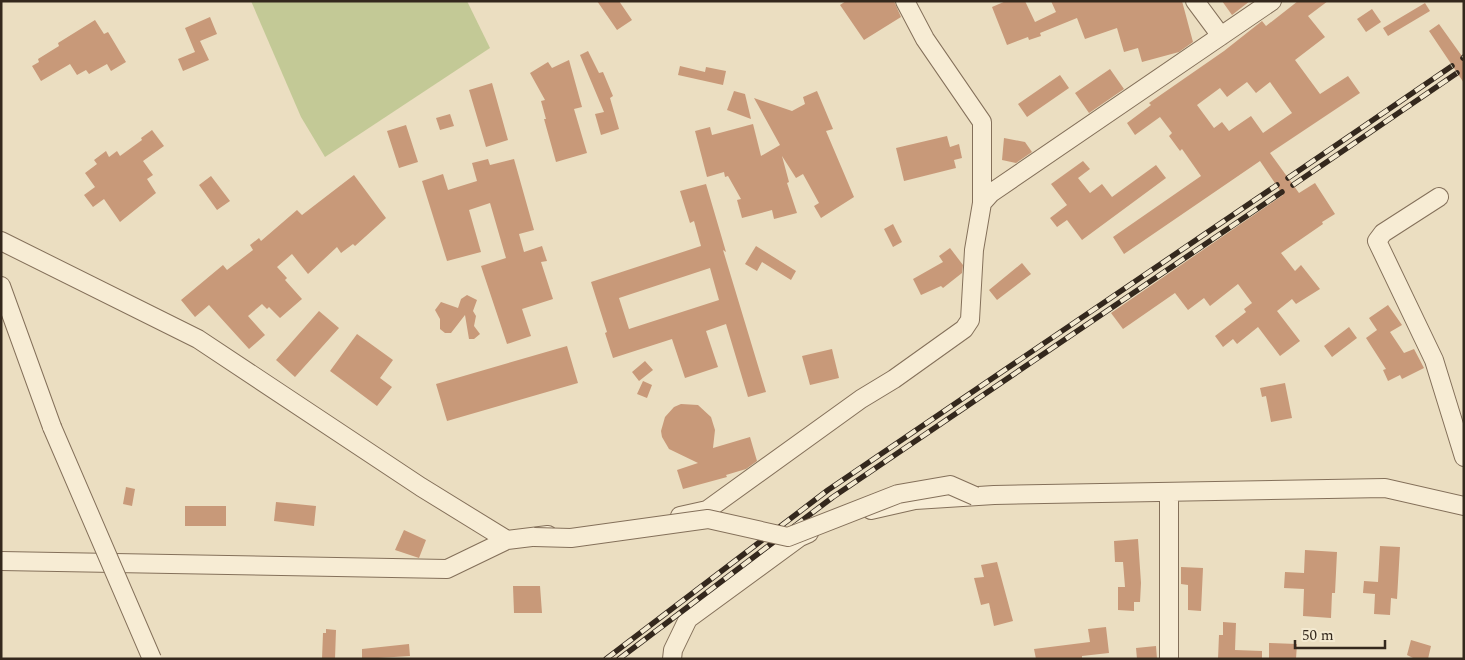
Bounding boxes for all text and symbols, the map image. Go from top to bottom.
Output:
scale bar [1295,618,1385,650]
text: 50 m [1302,624,1334,647]

